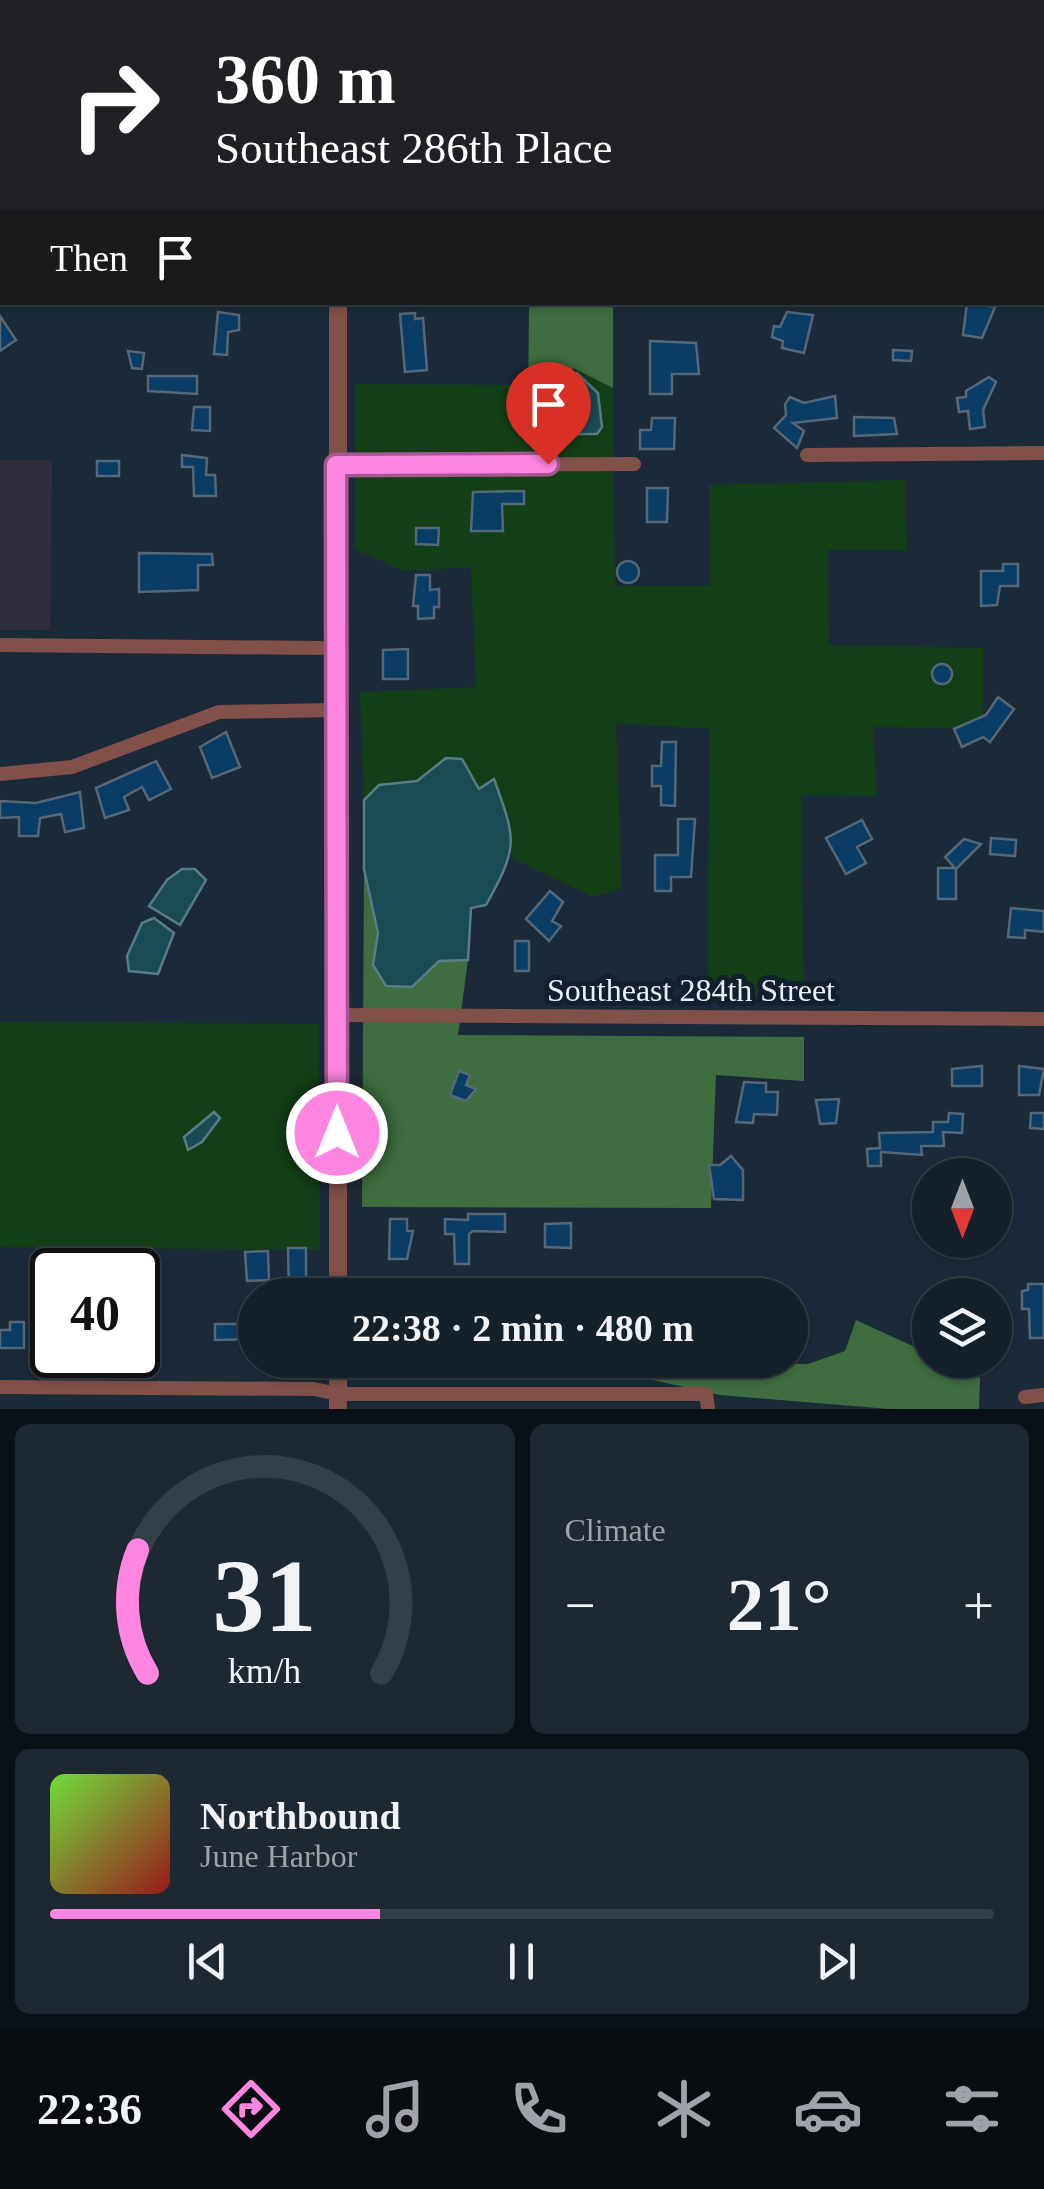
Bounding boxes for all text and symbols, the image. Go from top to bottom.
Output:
icon: right [50,40,180,170]
text: 360 m [215,41,396,118]
text: Southeast 286th Place [215,123,612,173]
icon: arrive [148,230,203,285]
text: Then [50,237,128,279]
pin [506,362,591,465]
icon: arrive [521,377,576,432]
street label: Southeast 284th Street [547,972,835,1008]
position arrow [285,1081,389,1185]
north arrow [912,1158,1012,1258]
map controls [912,1158,1012,1378]
speed limit sign: 40 [30,1248,160,1378]
button: layers [912,1278,1012,1378]
text: 22:38 · 2 min · 480 m [352,1307,694,1349]
text: Climate [565,1512,666,1548]
text: 31 [213,1538,317,1653]
text: 21° [727,1563,832,1646]
text: − [565,1575,596,1636]
text: + [963,1575,994,1636]
text: km/h [228,1651,302,1691]
text: Northbound [200,1795,401,1837]
text: June Harbor [200,1838,357,1874]
icon: previous [180,1934,235,1989]
icon: pause [494,1934,549,1989]
icon: next [809,1934,864,1989]
icon: directions [216,2074,286,2144]
icon: music [360,2074,430,2144]
icon: phone [504,2074,574,2144]
icon: climate [649,2074,719,2144]
icon: car [793,2074,863,2144]
icon: filters [937,2074,1007,2144]
text: 22:36 [37,2084,142,2134]

